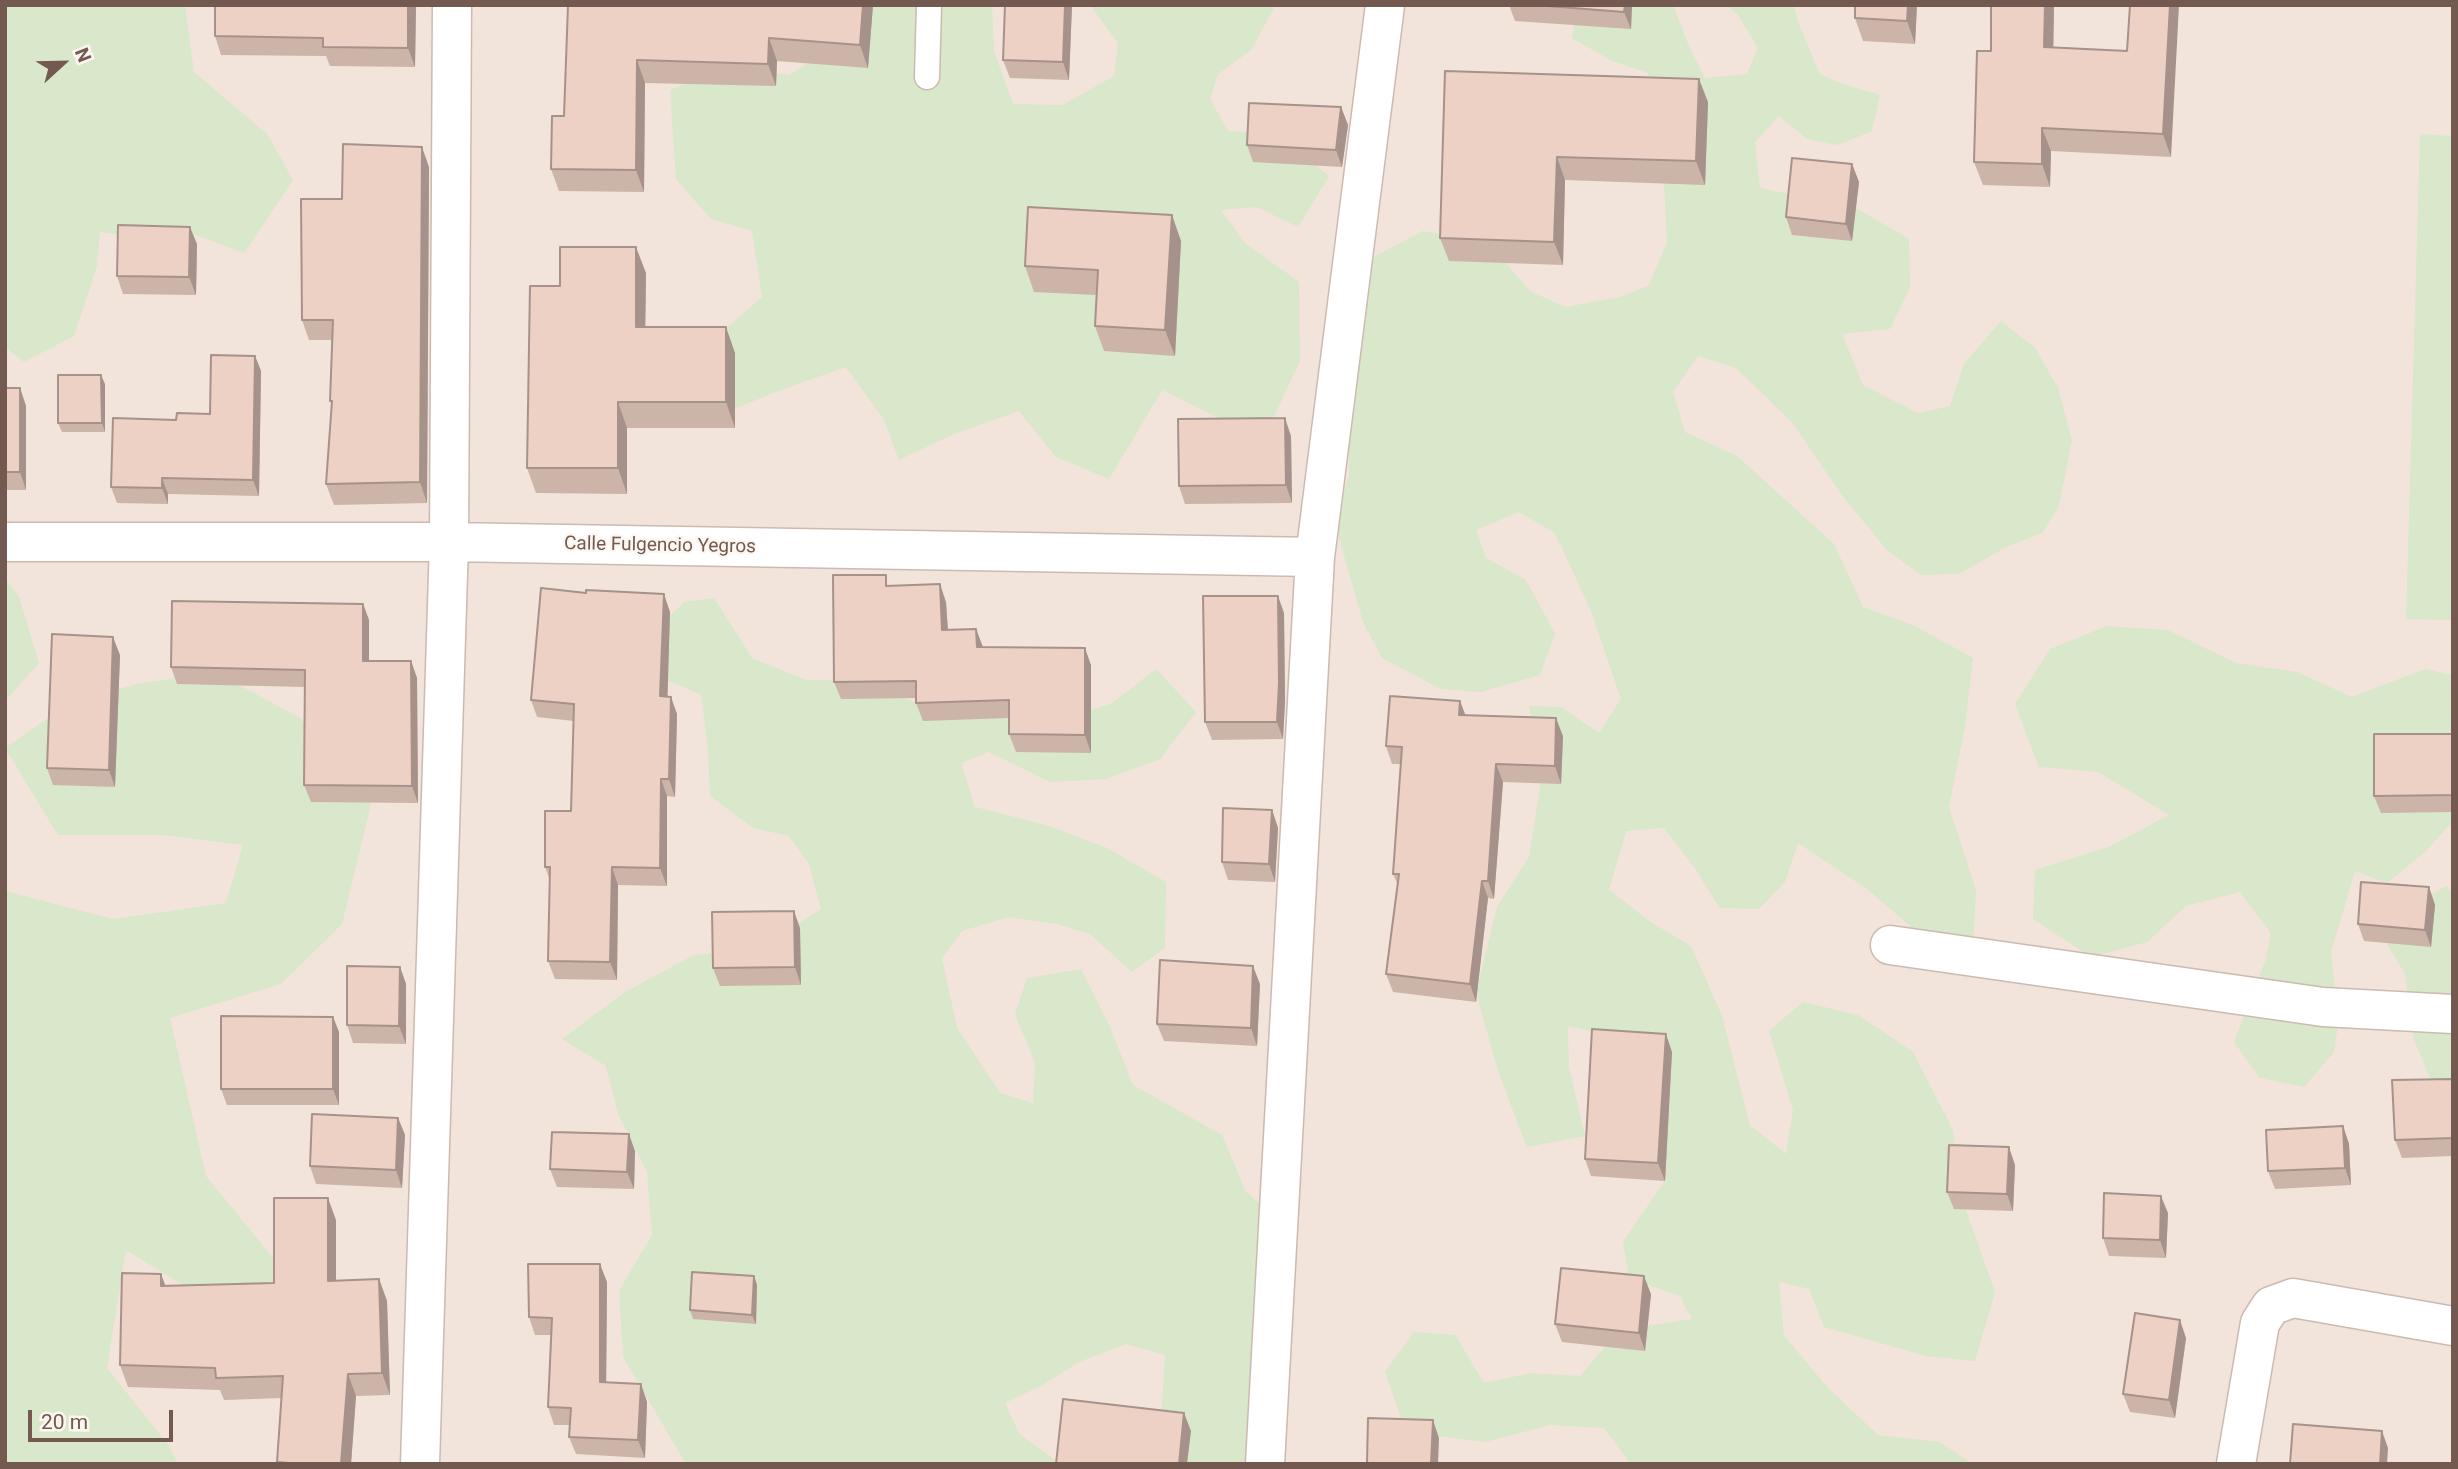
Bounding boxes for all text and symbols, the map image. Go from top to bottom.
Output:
north arrow [28,28,98,98]
text: N [70,44,96,65]
street label: Calle Fulgencio Yegros [564,533,756,559]
scale bar [32,1396,177,1440]
text: 20 m [41,1410,88,1434]

